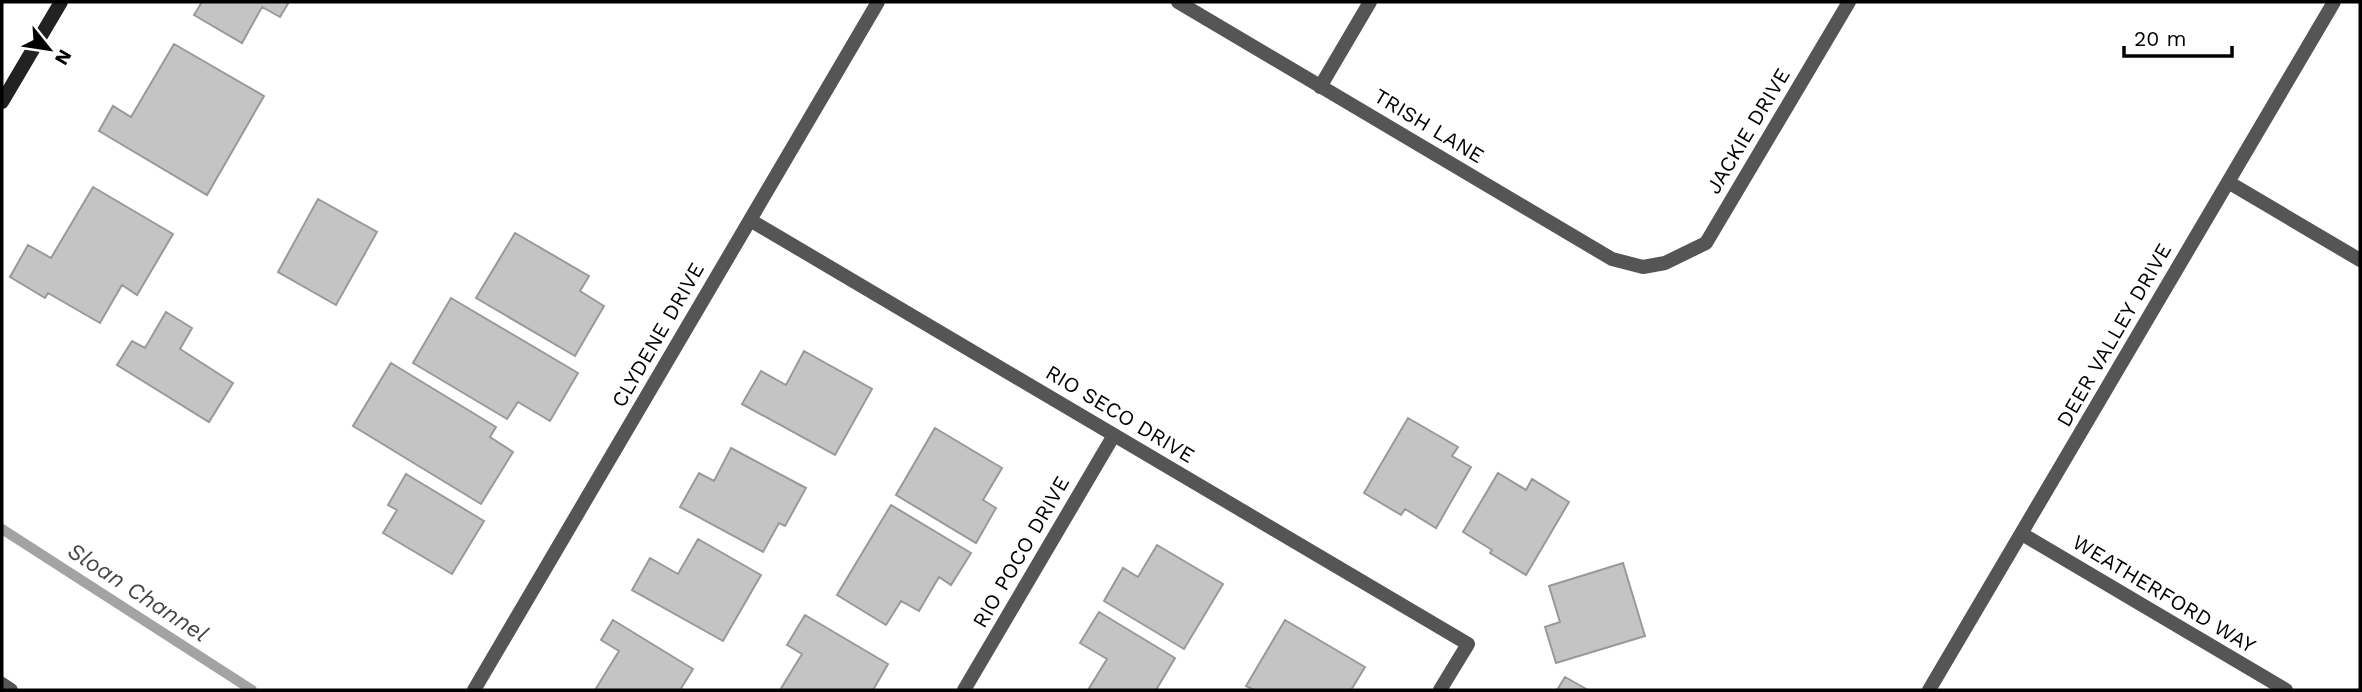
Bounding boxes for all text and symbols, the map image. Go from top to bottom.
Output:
north arrow [14,14,84,84]
scale bar [2124,14,2232,58]
text: 20 m [2134,26,2186,51]
text: N [50,45,77,69]
street label: JACKIE DRIVE [1700,63,1795,198]
street label: TRISH LANE [1370,83,1489,168]
street label: DEER VALLEY DRIVE [2051,239,2176,431]
street label: CLYDENE DRIVE [606,258,709,412]
street label: RIO SECO DRIVE [1041,359,1199,468]
street label: RIO POCO DRIVE [967,471,1074,632]
street label: WEATHERFORD WAY [2068,529,2260,658]
water label: Sloan Channel [63,537,213,648]

